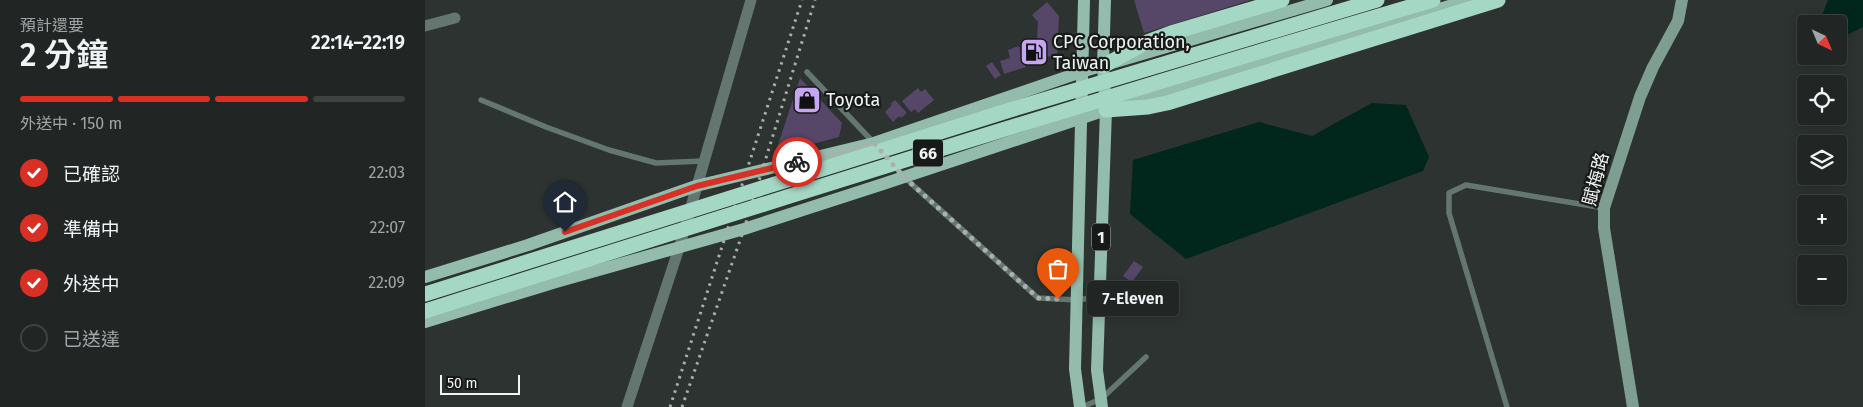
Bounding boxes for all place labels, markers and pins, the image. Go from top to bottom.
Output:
place label: CPC Corporation, Taiwan [1053,31,1190,74]
fuel station icon: CPC Corporation, Taiwan [1019,37,1049,67]
shop icon: Toyota [792,85,822,115]
place label: Toyota [826,89,880,111]
pin [544,181,586,232]
pin [1037,248,1079,299]
callout: 7-Eleven [1088,282,1181,316]

